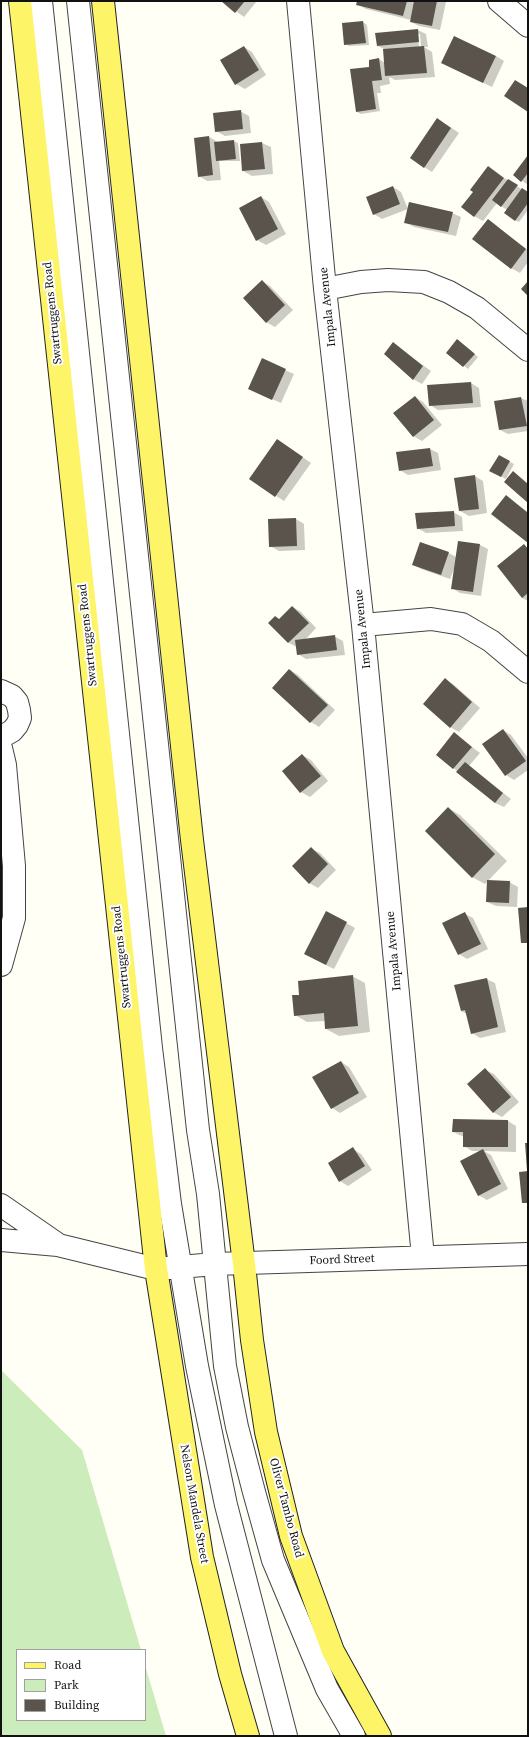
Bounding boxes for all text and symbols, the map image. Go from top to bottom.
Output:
street label: Swartruggens Road [40,261,66,365]
street label: Impala Avenue [317,266,339,348]
street label: Swartruggens Road [75,583,101,687]
street label: Impala Avenue [352,588,374,670]
street label: Swartruggens Road [109,905,135,1009]
street label: Impala Avenue [383,911,405,991]
street label: Foord Street [309,1252,375,1268]
street label: Nelson Mandela Street [176,1444,212,1564]
street label: Oliver Tambo Road [266,1457,306,1559]
legend [16,1649,146,1721]
text: Road [54,1657,81,1673]
text: Park [54,1677,79,1693]
text: Building [54,1697,99,1713]

